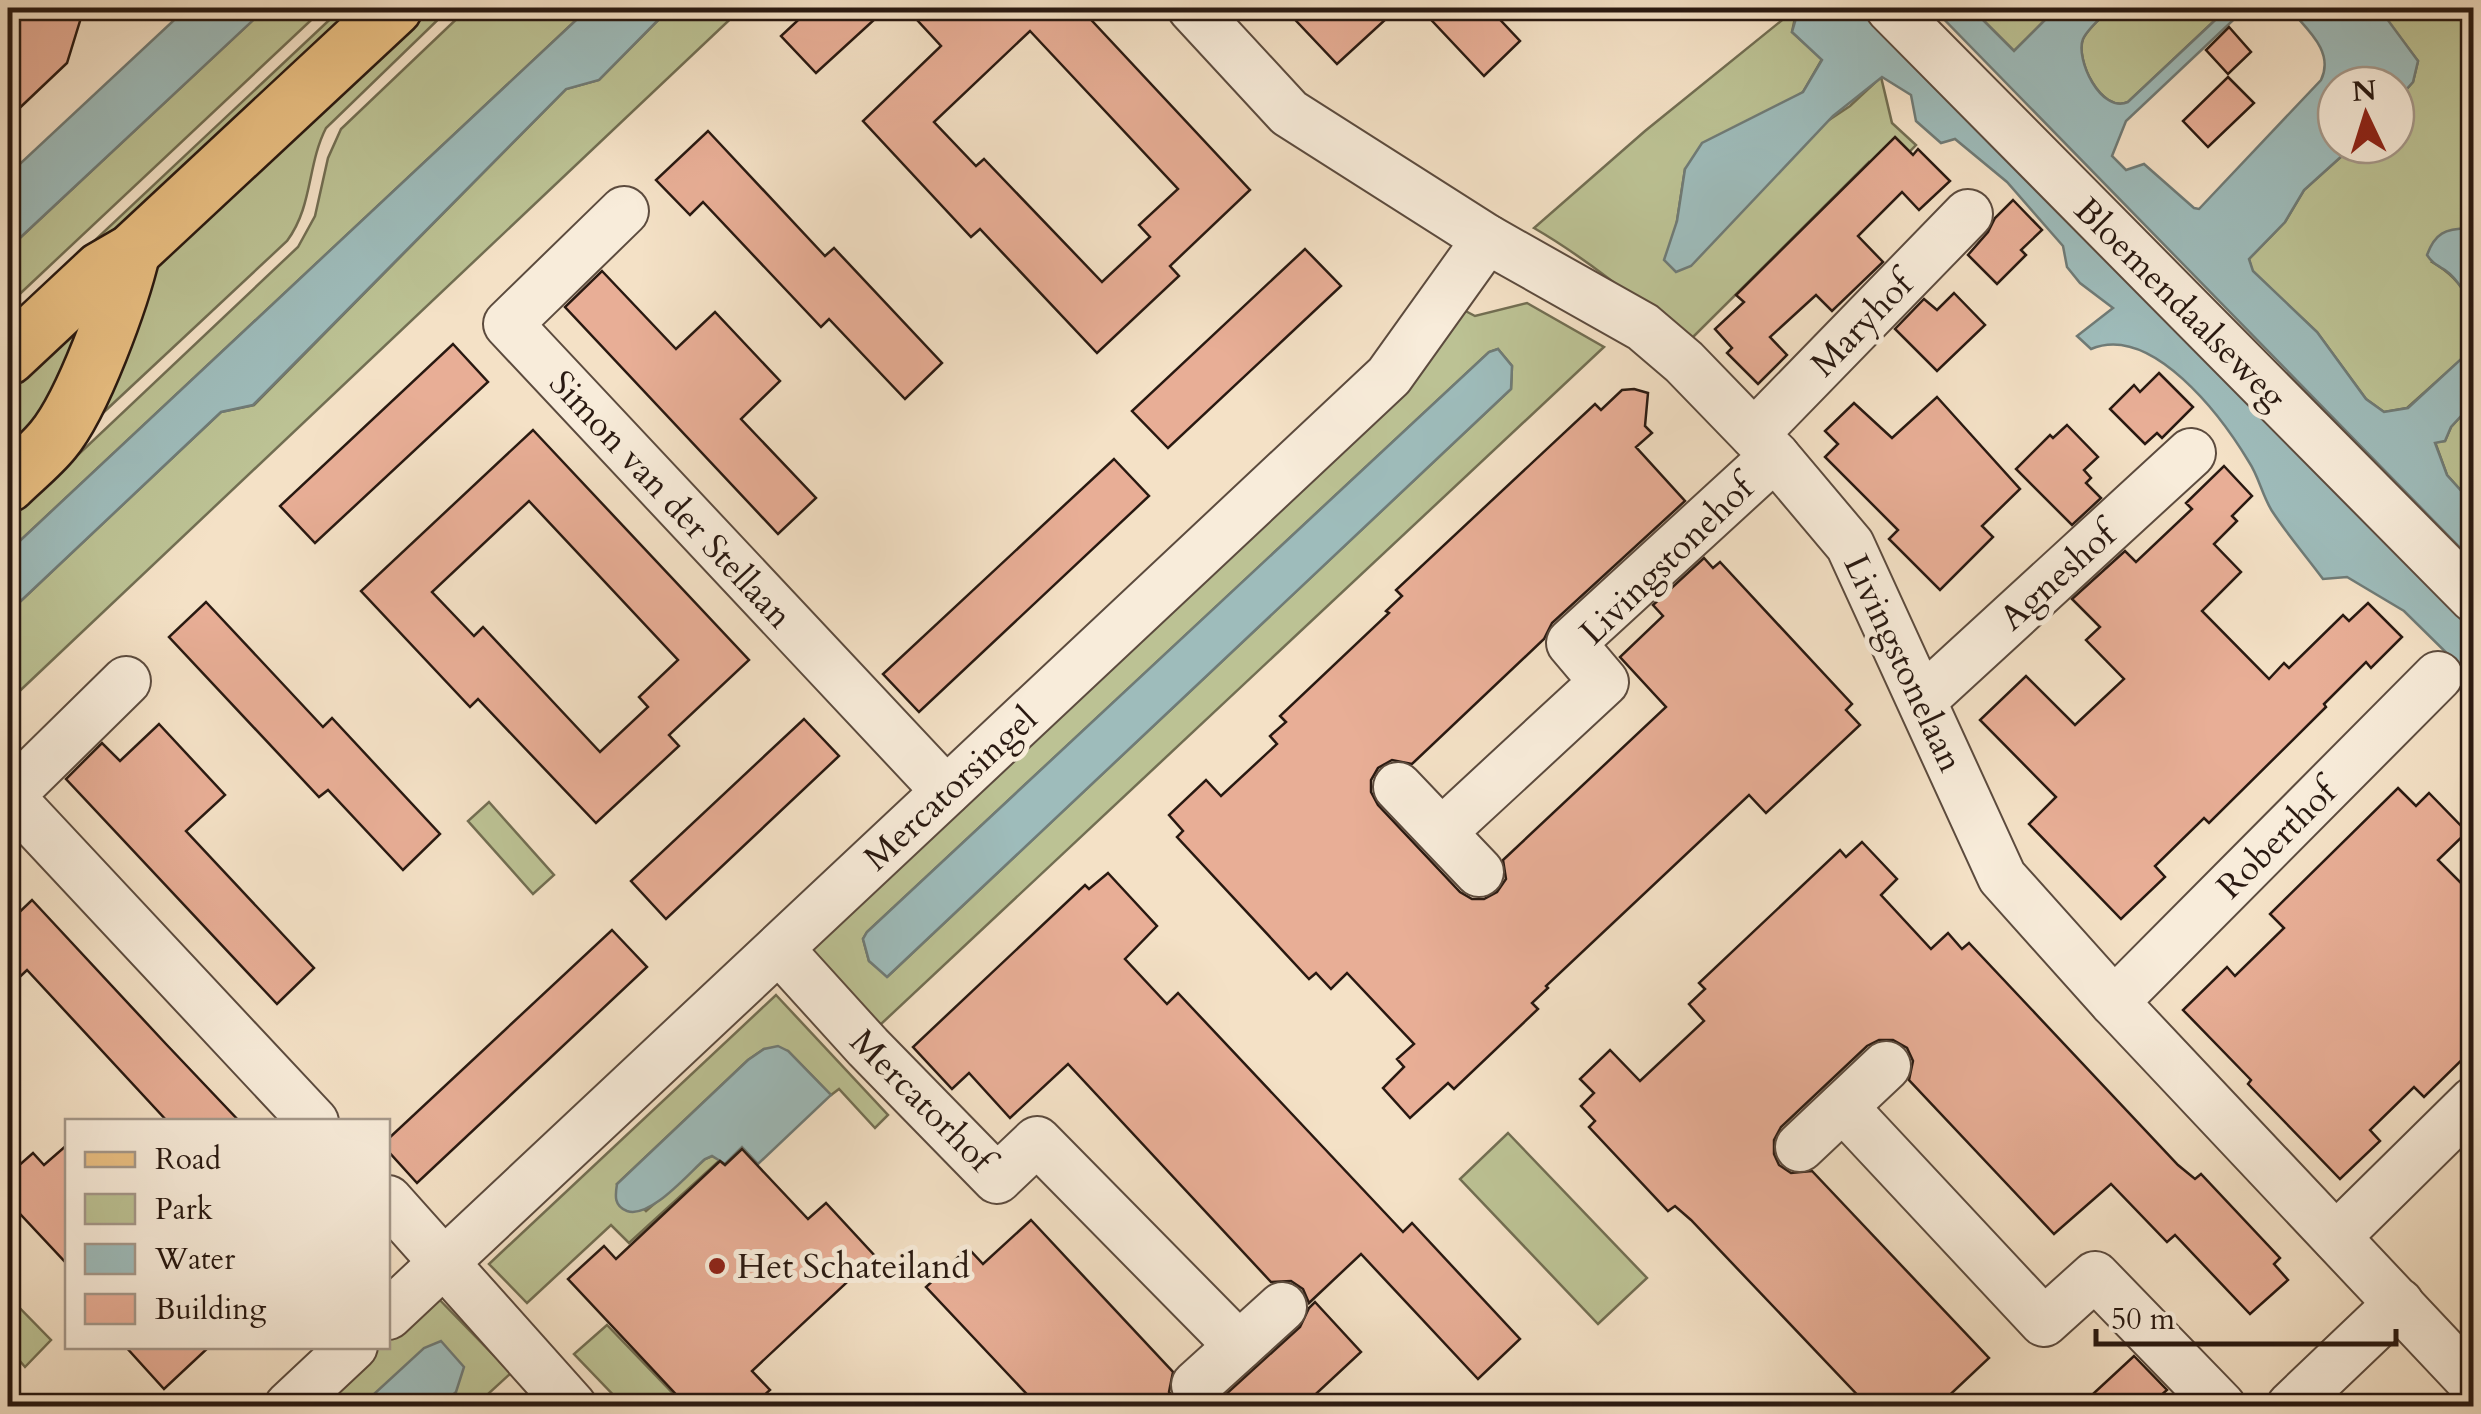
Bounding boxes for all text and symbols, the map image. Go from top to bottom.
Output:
north arrow [2316,65,2416,165]
text: N [2351,71,2378,111]
street label: Bloemendaalseweg [2064,187,2297,421]
street label: Maryhof [1800,258,1927,387]
street label: Simon van der Stellaan [538,360,803,639]
street label: Livingstonehof [1569,462,1768,656]
street label: Agneshof [1989,508,2130,642]
street label: Livingstonelaan [1832,547,1974,780]
street label: Mercatorsingel [853,696,1048,882]
street label: Roberthof [2207,766,2351,910]
street label: Mercatorhof [839,1019,1007,1187]
legend [65,1119,390,1349]
text: Road [155,1139,221,1180]
text: Park [155,1189,213,1230]
text: Water [154,1239,235,1280]
place label: Het Schateiland [737,1243,970,1291]
marker: Het Schateiland [706,1255,728,1277]
scale bar [2096,1284,2396,1346]
text: Building [155,1289,266,1330]
text: 50 m [2111,1299,2176,1340]

